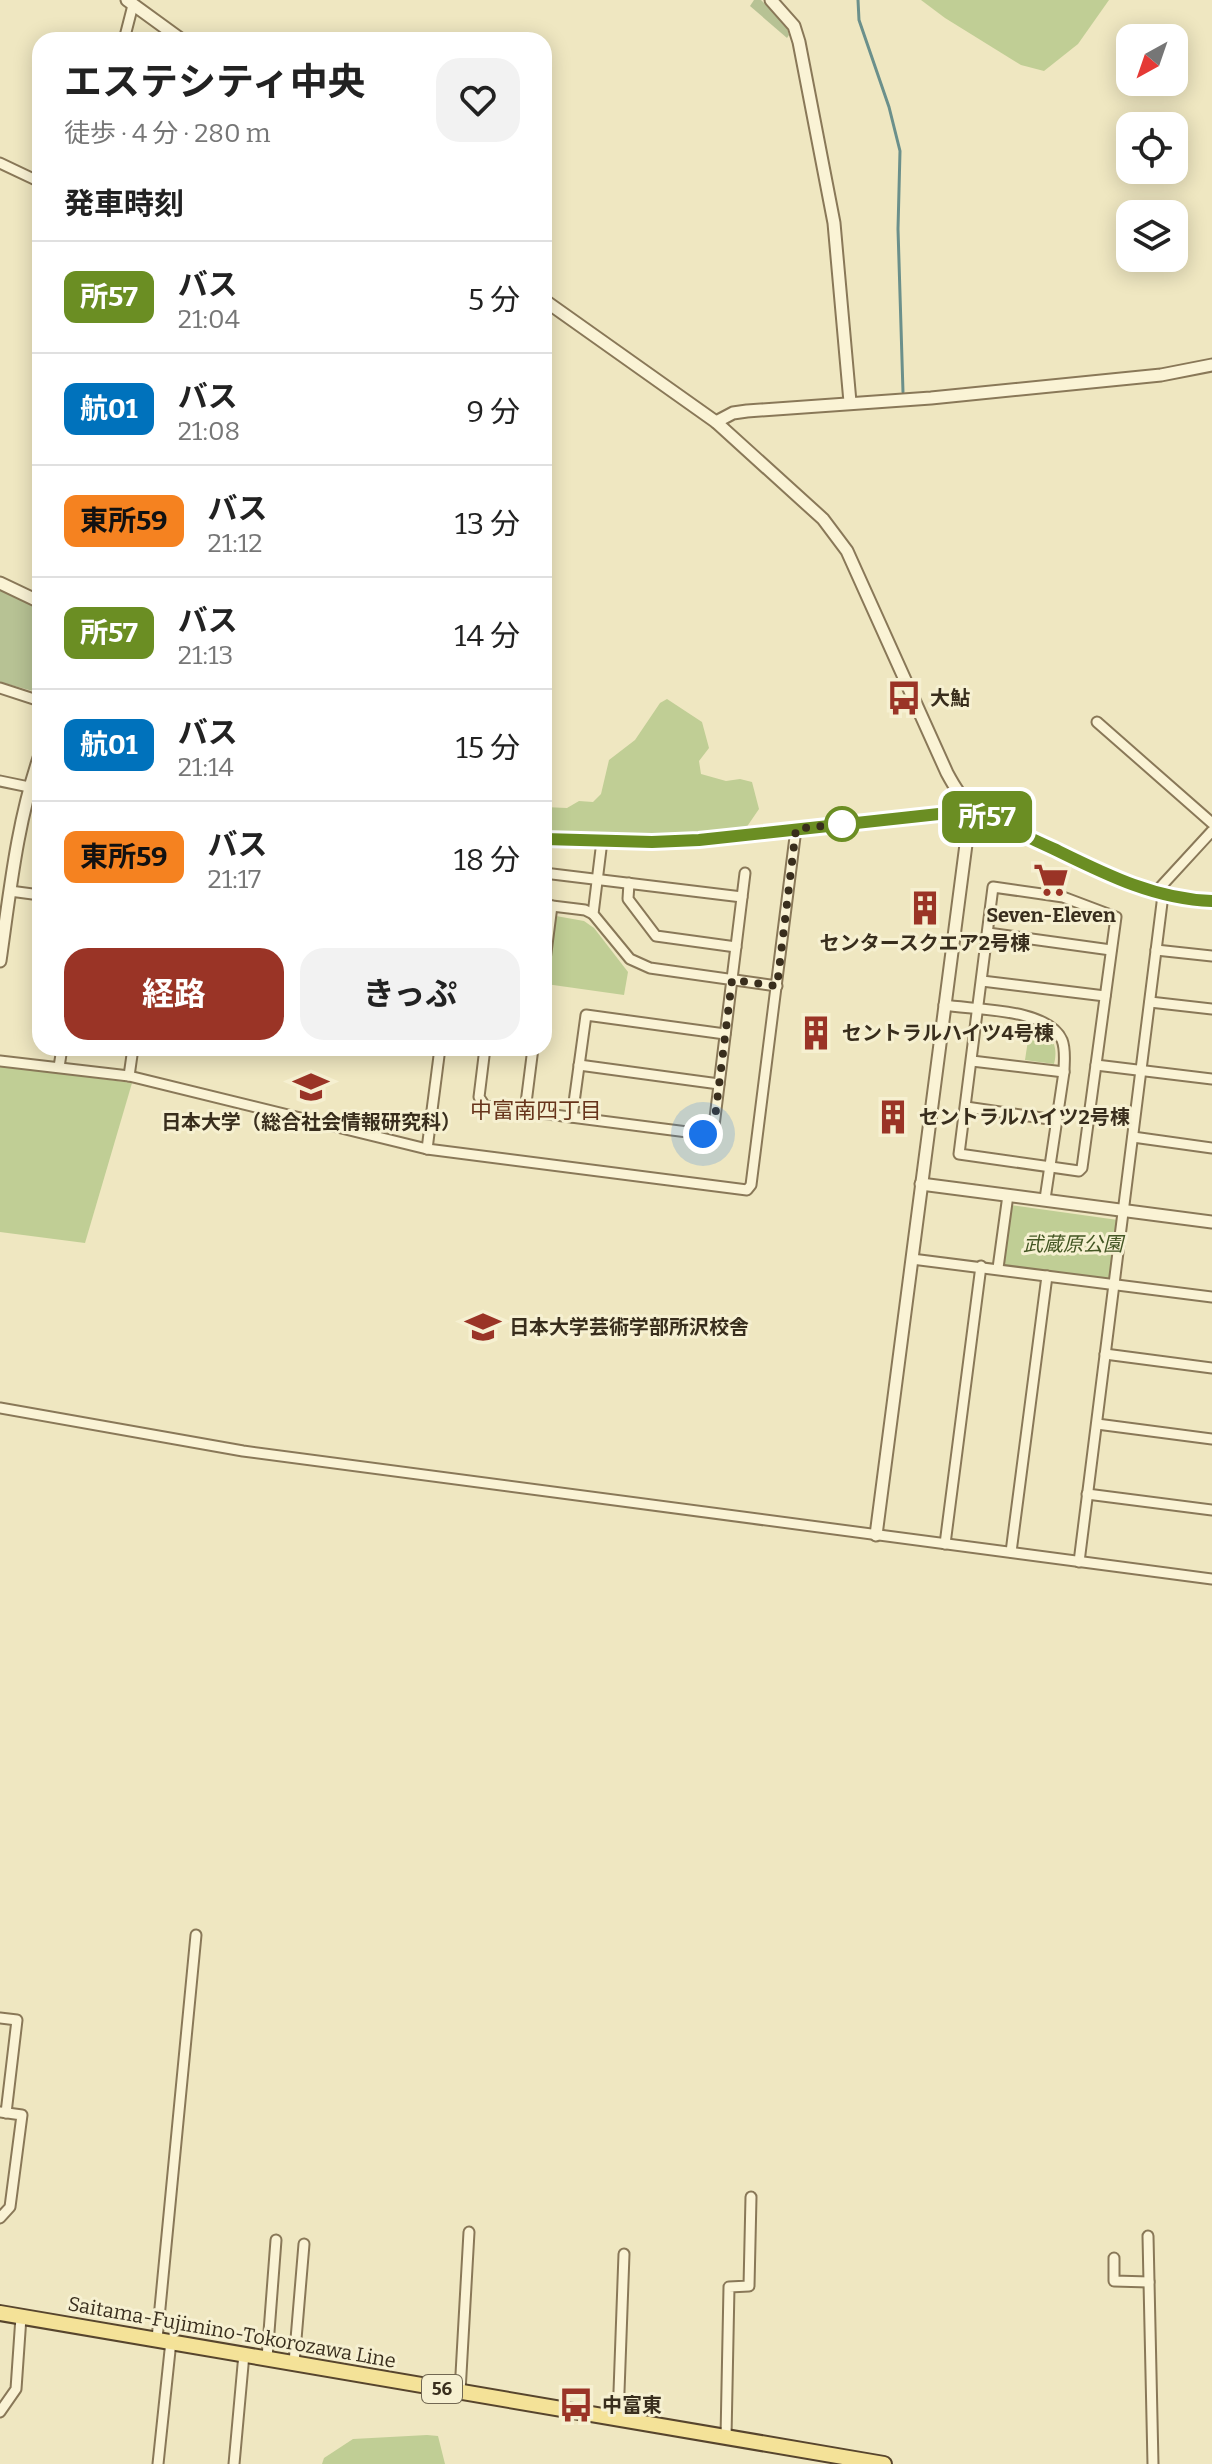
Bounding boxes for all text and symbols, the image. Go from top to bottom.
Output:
north arrow [1116,24,1188,96]
map controls [1116,24,1188,272]
button: heart [436,58,520,142]
text: エステシティ中央 [64,59,366,105]
button: locate [1116,112,1188,184]
text: 徒歩 · 4 分 · 280 m [64,118,271,149]
text: 発車時刻 [64,186,184,222]
button: layers [1116,200,1188,272]
text: バス [178,267,238,303]
text: 所57 [80,280,138,313]
text: 5 分 [468,282,520,318]
text: 21:04 [178,304,240,335]
text: バス [178,379,238,415]
text: 航01 [80,392,138,425]
text: 9 分 [466,394,520,430]
text: 21:08 [178,416,240,447]
text: バス [208,491,268,527]
text: 東所59 [80,504,168,537]
text: 13 分 [455,506,520,542]
text: 21:12 [208,528,262,559]
text: バス [178,603,238,639]
text: 所57 [80,616,138,649]
text: 14 分 [454,618,520,654]
text: 21:13 [178,640,233,671]
bus stop icon: 大鮎 [885,679,923,717]
place label: 大鮎 [930,686,970,710]
text: バス [178,715,238,751]
text: 航01 [80,728,138,761]
text: 15 分 [456,730,520,766]
text: 21:14 [178,752,234,783]
line badge: 所57 [941,791,1033,843]
text: 所57 [958,800,1016,833]
unlabelled marker [825,807,859,841]
text: バス [208,827,268,863]
text: 東所59 [80,840,168,873]
text: 18 分 [454,842,520,878]
supermarket icon: Seven-Eleven [1032,861,1070,899]
text: 21:17 [208,864,261,895]
building icon: センタースクエア2号棟 [906,889,944,927]
place label: Seven-Eleven [986,903,1116,927]
place label: センタースクエア2号棟 [820,931,1030,955]
button: 経路 [64,948,284,1040]
button: きっぷ [300,948,520,1040]
building icon: セントラルハイツ4号棟 [797,1014,835,1052]
place label: セントラルハイツ4号棟 [842,1021,1054,1045]
school or university icon: 日本大学（総合社会情報研究科） [292,1068,330,1106]
district label: 中富南四丁目 [470,1097,602,1124]
building icon: セントラルハイツ2号棟 [874,1098,912,1136]
place label: セントラルハイツ2号棟 [919,1105,1130,1129]
place label: 日本大学（総合社会情報研究科） [161,1110,461,1134]
your location [683,1114,723,1154]
park label: 武蔵原公園 [1023,1232,1126,1256]
school or university icon: 日本大学芸術学部所沢校舎 [464,1308,502,1346]
place label: 日本大学芸術学部所沢校舎 [509,1315,749,1339]
street label: Saitama-Fujimino-Tokorozawa Line [66,2291,398,2374]
road number: 56 [422,2375,462,2403]
bus stop icon: 中富東 [557,2386,595,2424]
place label: 中富東 [602,2393,662,2417]

